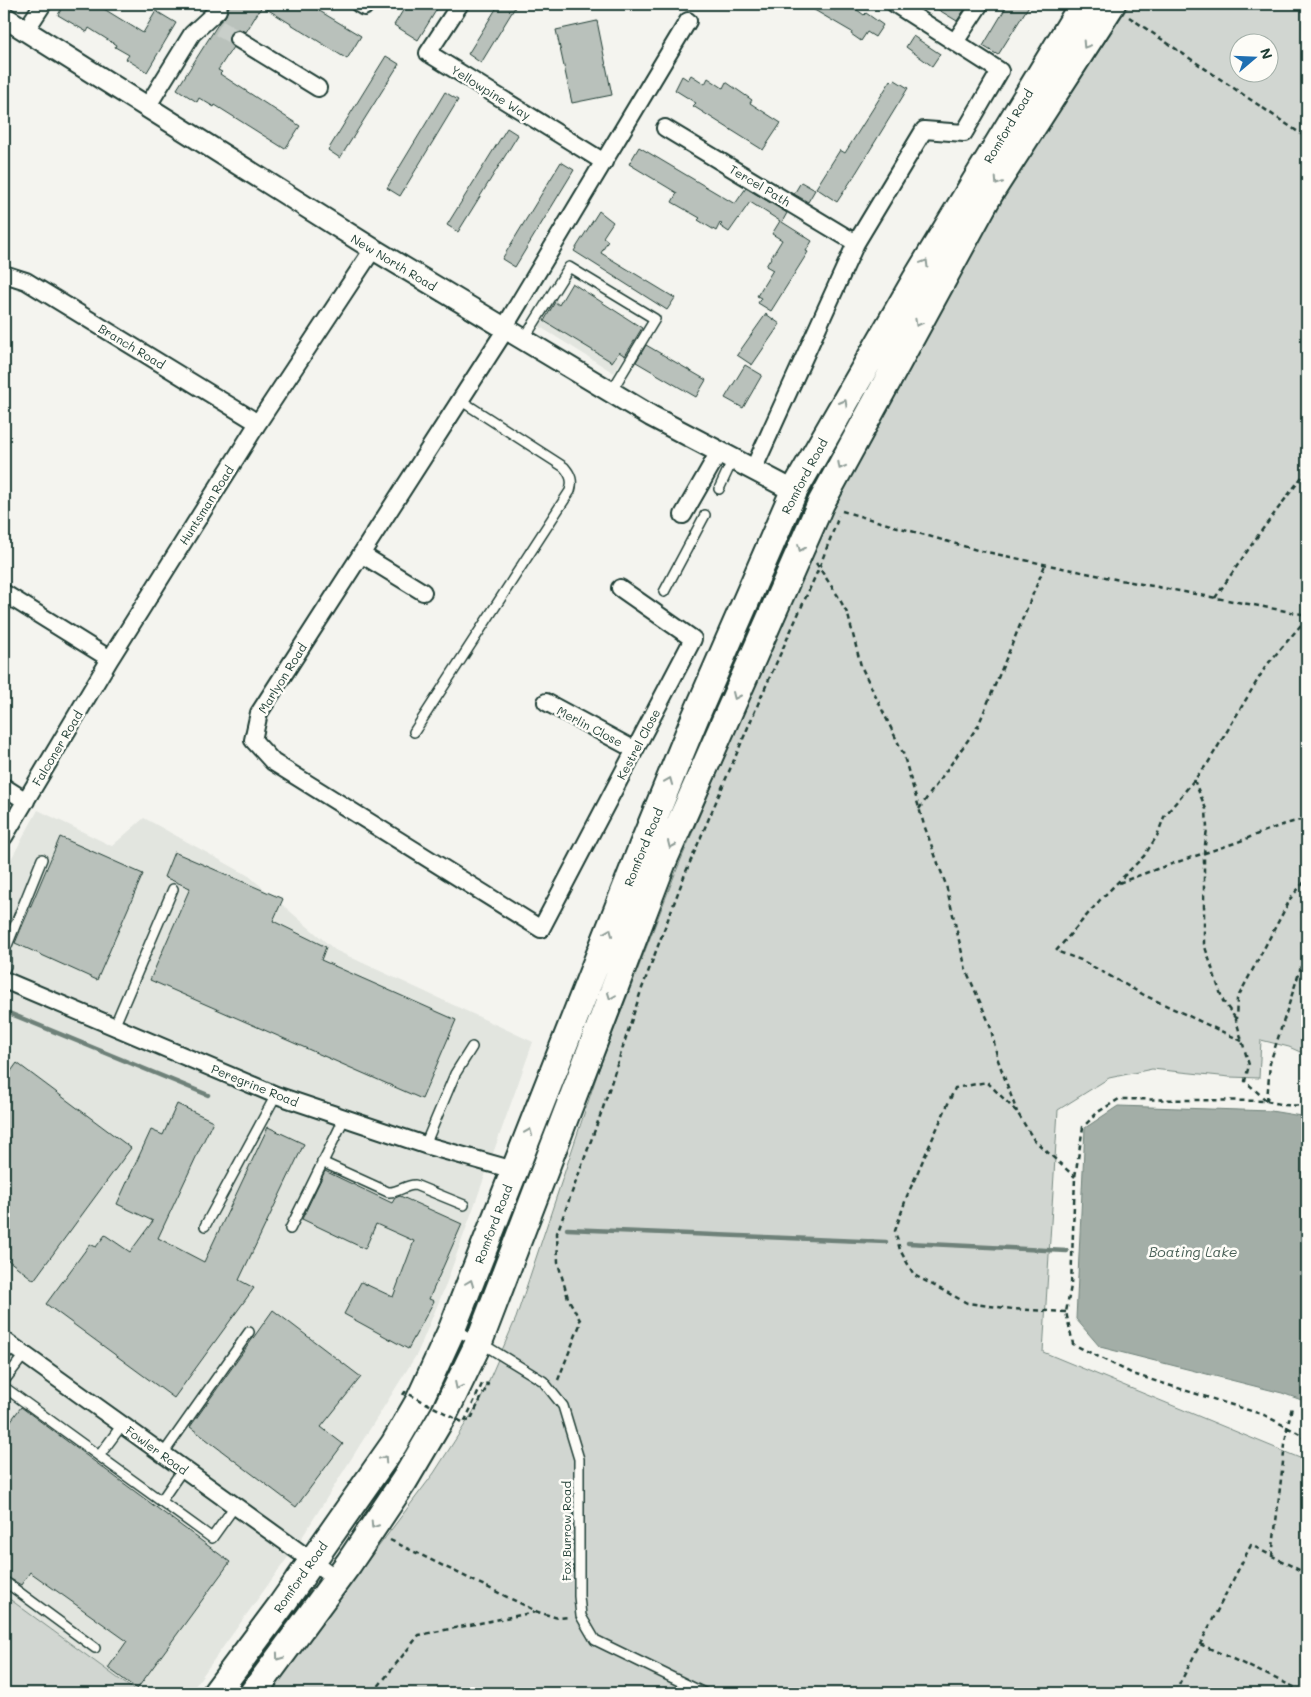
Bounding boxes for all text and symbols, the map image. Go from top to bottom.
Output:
north arrow [1228,32,1278,82]
one-way arrow [1082,39,1092,48]
text: N [1256,45,1277,62]
street label: Yellowpine Way [448,61,534,123]
street label: Romford Road [980,86,1037,166]
street label: Tercel Path [727,161,794,210]
one-way arrow [995,176,1004,185]
street label: New North Road [348,230,440,294]
one-way arrow [919,259,929,268]
one-way arrow [915,318,925,327]
street label: Branch Road [96,320,169,372]
one-way arrow [838,400,848,409]
street label: Romford Road [777,435,831,517]
one-way arrow [837,461,847,470]
street label: Huntsman Road [175,462,237,548]
one-way arrow [797,543,808,552]
street label: Marlyon Road [254,640,310,716]
one-way arrow [731,691,742,700]
street label: Merlin Close [554,702,626,750]
street label: Kestrel Close [613,706,663,782]
street label: Falconer Road [28,707,86,789]
one-way arrow [663,777,674,786]
street label: Romford Road [620,805,666,889]
one-way arrow [666,840,677,849]
one-way arrow [602,928,613,937]
one-way arrow [607,992,617,1000]
street label: Peregrine Road [209,1060,301,1110]
one-way arrow [523,1128,534,1137]
street label: Romford Road [471,1182,516,1266]
water label: Boating Lake [1149,1242,1237,1261]
one-way arrow [464,1279,474,1288]
one-way arrow [454,1381,464,1390]
street label: Fowler Road [123,1422,192,1478]
one-way arrow [378,1455,387,1465]
street label: Fox Burrow Road [558,1481,574,1581]
one-way arrow [370,1520,380,1529]
street label: Romford Road [269,1538,331,1616]
one-way arrow [277,1651,285,1660]

